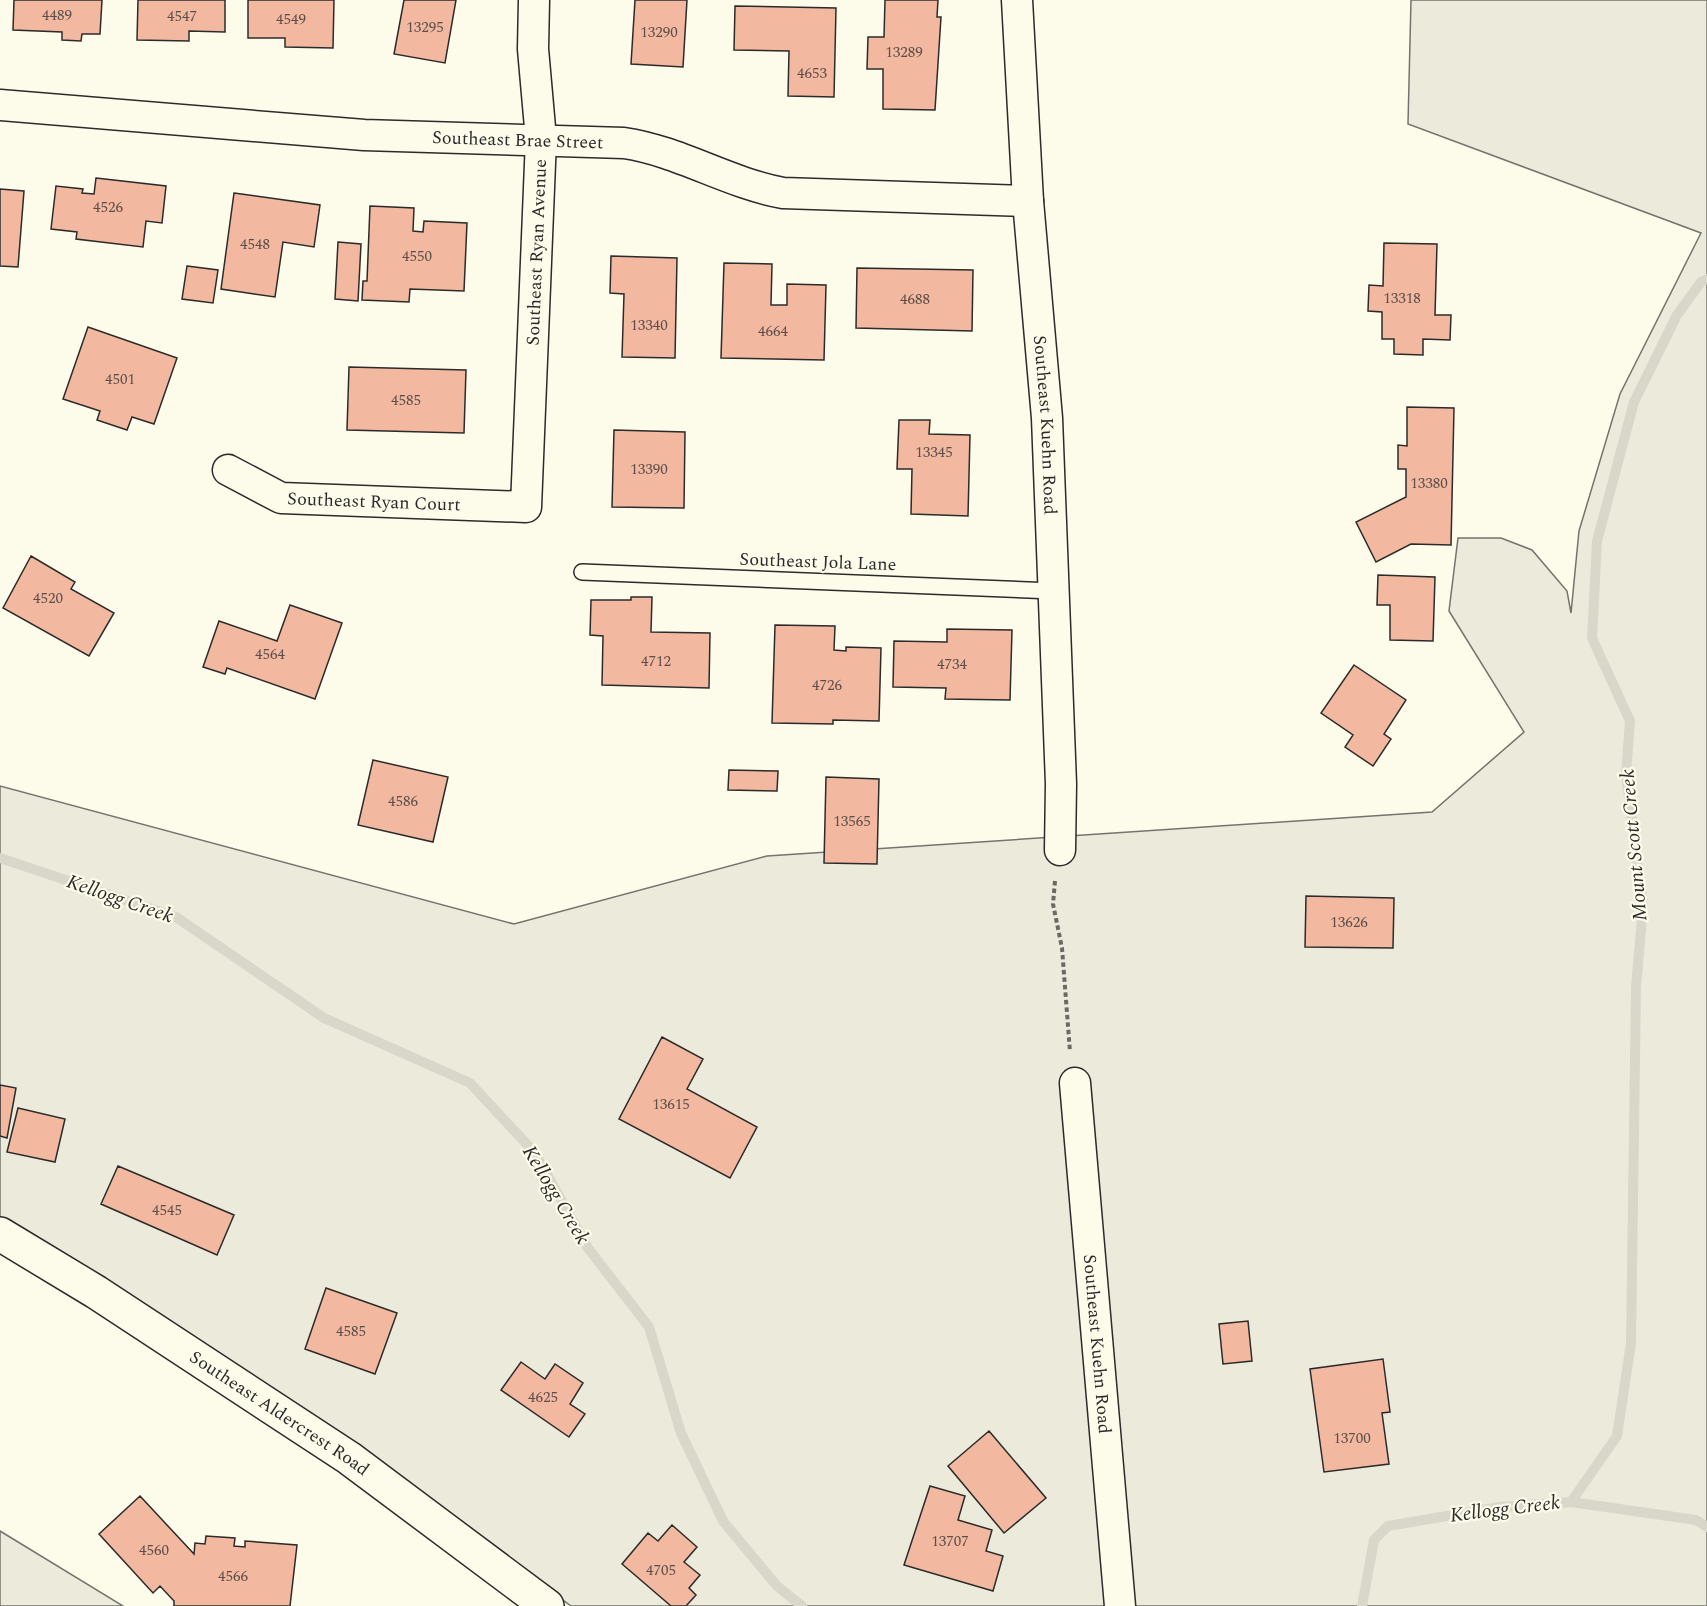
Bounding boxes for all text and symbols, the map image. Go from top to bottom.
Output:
house number: 4489 [42,4,72,27]
house number: 4547 [167,5,197,28]
house number: 4549 [276,8,306,31]
house number: 13295 [406,16,444,39]
house number: 13290 [640,21,678,44]
house number: 13289 [885,41,923,64]
house number: 4653 [797,62,827,85]
street label: Southeast Brae Street [432,124,604,156]
street label: Southeast Ryan Avenue [519,159,554,346]
house number: 4526 [93,196,123,219]
house number: 4548 [240,233,270,256]
house number: 4550 [402,245,432,268]
house number: 13318 [1383,287,1421,310]
house number: 4688 [900,288,930,311]
house number: 13340 [630,314,668,337]
house number: 4664 [758,320,788,343]
street label: Southeast Kuehn Road [1026,334,1064,515]
house number: 4501 [105,368,135,391]
house number: 4585 [391,389,421,412]
house number: 13345 [915,441,953,464]
house number: 13390 [630,458,668,481]
house number: 13380 [1410,472,1448,495]
street label: Southeast Ryan Court [287,485,461,518]
street label: Southeast Jola Lane [739,546,897,578]
house number: 4520 [33,587,63,610]
house number: 4564 [255,643,285,666]
house number: 4712 [641,650,671,673]
house number: 4734 [937,653,967,676]
house number: 4726 [812,674,842,697]
water label: Mount Scott Creek [1612,767,1656,922]
house number: 4586 [388,790,418,813]
house number: 13565 [833,810,871,833]
water label: Kellogg Creek [63,867,178,931]
house number: 13626 [1330,911,1368,934]
house number: 13615 [652,1093,690,1116]
water label: Kellogg Creek [515,1140,598,1251]
house number: 4545 [152,1199,182,1222]
street label: Southeast Kuehn Road [1076,1253,1119,1435]
house number: 4585 [336,1320,366,1343]
street label: Southeast Aldercrest Road [184,1343,375,1482]
house number: 4625 [528,1386,558,1409]
house number: 13700 [1333,1427,1371,1450]
water label: Kellogg Creek [1448,1487,1563,1531]
house number: 13707 [931,1530,969,1553]
house number: 4560 [139,1539,169,1562]
house number: 4705 [646,1559,676,1582]
house number: 4566 [218,1565,248,1588]

